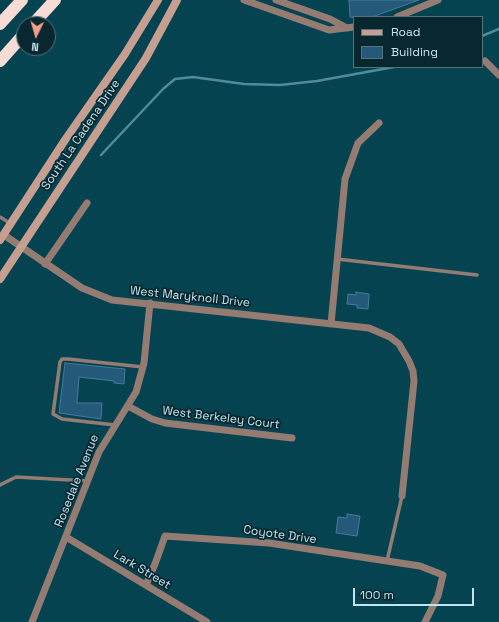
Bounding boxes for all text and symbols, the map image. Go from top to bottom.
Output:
north arrow [16,16,56,56]
legend [353,16,483,68]
text: Road [391,24,420,40]
text: N [31,40,39,54]
text: Building [391,44,438,60]
street label: South La Cadena Drive [39,77,123,193]
street label: West Maryknoll Drive [129,284,251,310]
street label: West Berkeley Court [162,404,280,432]
street label: Rosedale Avenue [52,433,102,529]
street label: Coyote Drive [242,523,318,547]
street label: Lark Street [111,547,173,593]
scale bar [355,580,476,606]
text: 100 m [360,587,394,603]

